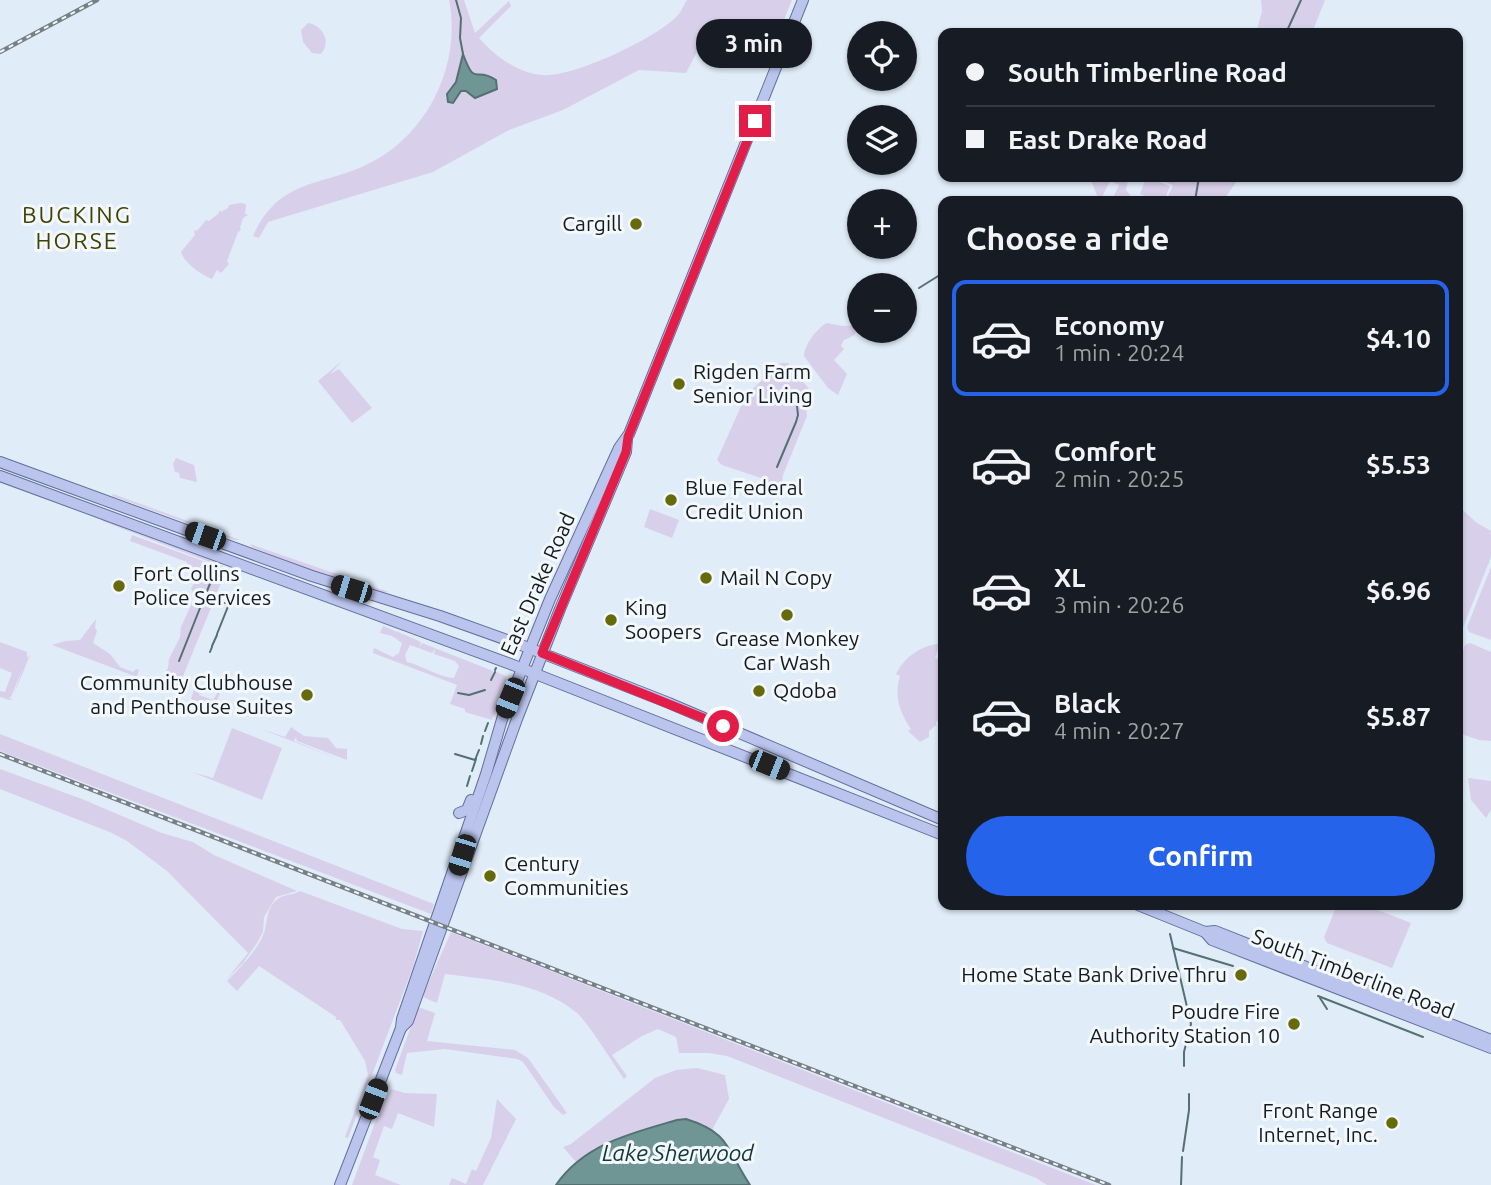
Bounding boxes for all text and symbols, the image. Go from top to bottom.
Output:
callout: 3 min [697,19,813,68]
map controls [847,21,917,343]
button: locate [847,21,917,91]
text: 3 min [725,31,783,56]
text: South Timberline Road [1008,58,1287,87]
route end [739,105,771,137]
button: layers [847,105,917,175]
text: East Drake Road [1008,125,1207,154]
button: + [847,189,917,259]
district label: BUCKING HORSE [22,202,132,253]
place label: Cargill [562,211,622,235]
marker: Cargill [628,216,644,232]
text: Choose a ride [966,220,1169,256]
button: − [847,273,917,343]
icon: car [970,307,1033,370]
text: Economy [1054,311,1164,340]
text: $4.10 [1366,324,1431,353]
text: 1 min · 20:24 [1054,340,1185,365]
place label: Rigden Farm Senior Living [693,359,813,407]
marker: Rigden Farm Senior Living [671,376,687,392]
icon: car [970,433,1033,496]
text: Comfort [1054,437,1157,466]
text: $5.53 [1366,450,1431,479]
text: 2 min · 20:25 [1054,466,1185,491]
place label: Blue Federal Credit Union [685,475,804,523]
marker: Blue Federal Credit Union [663,492,679,508]
street label: East Drake Road [495,509,579,659]
car [182,519,229,553]
icon: car [970,559,1033,622]
place label: Fort Collins Police Services [133,561,271,609]
text: XL [1054,563,1085,592]
place label: Mail N Copy [720,565,832,589]
marker: Mail N Copy [698,570,714,586]
car [328,573,375,605]
text: $6.96 [1366,576,1431,605]
marker: Fort Collins Police Services [111,578,127,594]
text: 3 min · 20:26 [1054,592,1185,617]
place label: King Soopers [625,595,702,643]
marker: Grease Monkey Car Wash [779,607,795,623]
marker: King Soopers [603,612,619,628]
place label: Grease Monkey Car Wash [715,626,859,674]
place label: Community Clubhouse and Penthouse Suites [80,670,293,718]
car [493,675,528,721]
place label: Qdoba [773,678,837,702]
marker: Qdoba [751,683,767,699]
icon: car [970,685,1033,748]
marker: Community Clubhouse and Penthouse Suites [299,687,315,703]
text: Black [1054,689,1121,718]
text: $5.87 [1366,702,1431,731]
route start [707,710,739,742]
text: 4 min · 20:27 [1054,718,1185,743]
car [746,747,793,783]
button: Confirm [966,816,1435,896]
car [446,832,479,878]
place label: Century Communities [504,851,629,899]
marker: Century Communities [482,868,498,884]
street label: South Timberline Road [1249,923,1458,1023]
place label: Home State Bank Drive Thru [961,962,1227,986]
marker: Home State Bank Drive Thru [1233,967,1249,983]
place label: Poudre Fire Authority Station 10 [1089,999,1280,1047]
marker: Poudre Fire Authority Station 10 [1286,1016,1302,1032]
car [356,1076,391,1122]
place label: Front Range Internet, Inc. [1258,1098,1378,1146]
marker: Front Range Internet, Inc. [1384,1115,1400,1131]
water label: Lake Sherwood [602,1140,755,1165]

